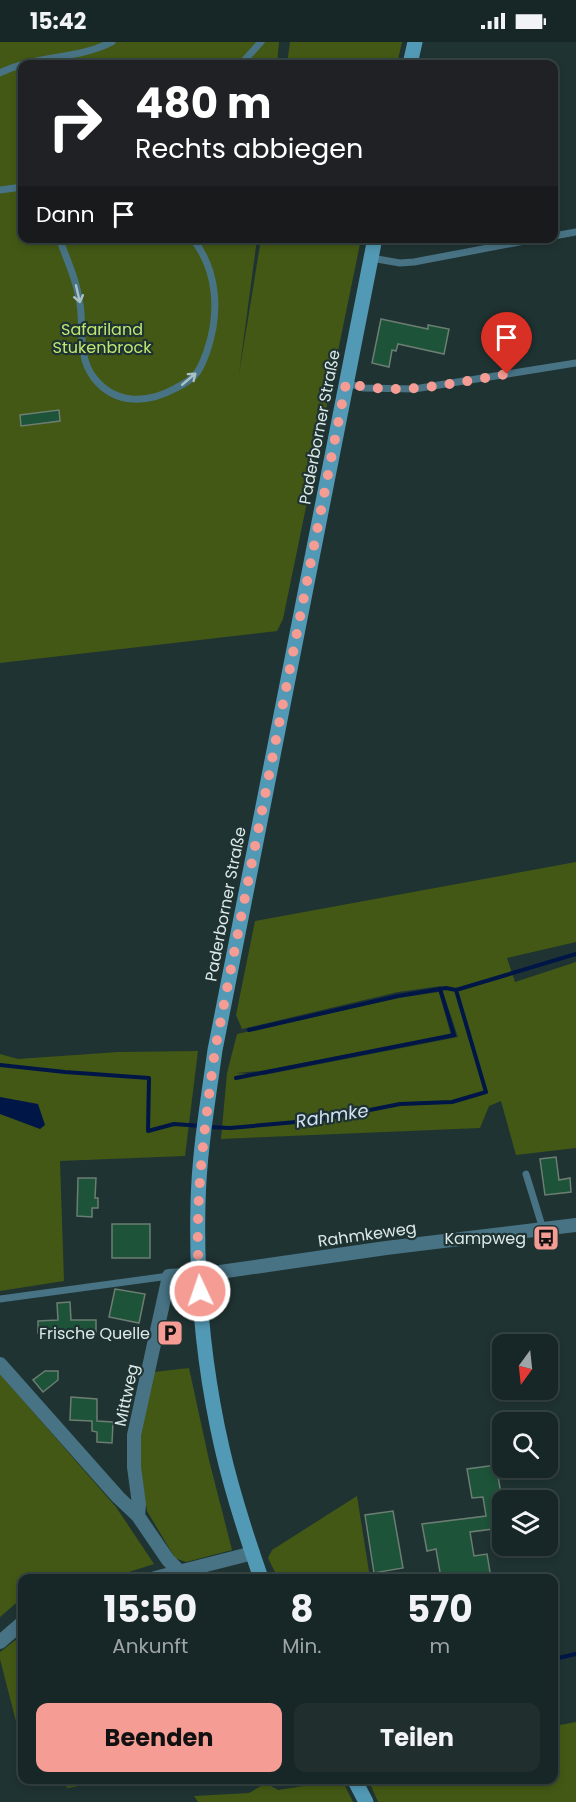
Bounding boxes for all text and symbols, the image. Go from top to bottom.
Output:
text: 15:42 [30,6,86,37]
text: 480 m [135,74,271,133]
icon: right [36,84,114,162]
text: Rechts abbiegen [135,130,363,167]
icon: arrive [107,198,140,231]
text: Dann [36,199,95,230]
one-way arrow [72,284,84,303]
pin [481,312,532,374]
park label: Safariland Stukenbrock [53,318,152,359]
icon: arrive [490,321,523,354]
street label: Paderborner Straße [293,348,346,506]
one-way arrow [181,372,197,385]
street label: Paderborner Straße [199,825,252,983]
water label: Rahmke [294,1097,370,1134]
street label: Rahmkeweg [316,1216,418,1253]
bus stop icon: Kampweg [531,1223,561,1253]
place label: Kampweg [444,1227,526,1250]
position arrow [168,1259,232,1323]
parking icon: Frische Quelle [155,1318,185,1348]
place label: Frische Quelle [39,1322,150,1345]
north arrow [492,1334,558,1400]
map controls [492,1334,558,1556]
street label: Mittweg [109,1362,144,1428]
button: search [492,1412,558,1478]
button: layers [492,1490,558,1556]
text: 15:50 [103,1584,197,1635]
text: 8 [290,1584,314,1635]
text: 570 [407,1584,473,1635]
text: Ankunft [112,1632,188,1660]
text: Min. [282,1632,322,1660]
text: m [429,1632,450,1660]
button: Beenden [36,1703,282,1772]
button: Teilen [294,1703,540,1772]

